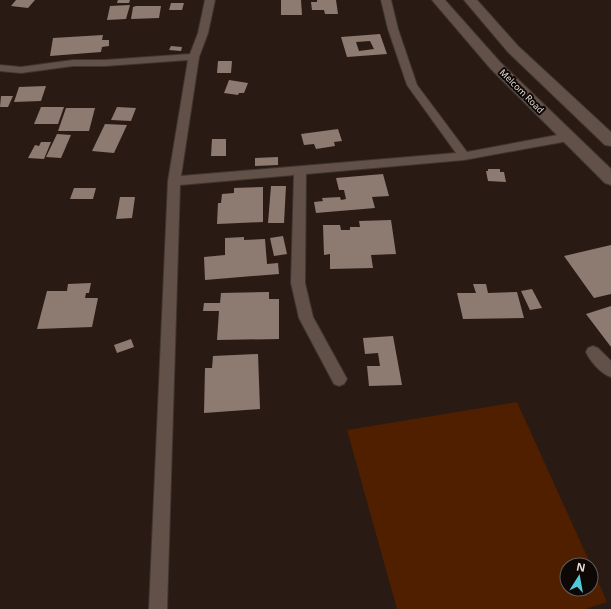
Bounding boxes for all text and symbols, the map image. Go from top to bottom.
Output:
street label: Melcom Road [497,66,547,116]
north arrow [559,557,599,597]
text: N [575,558,587,575]

